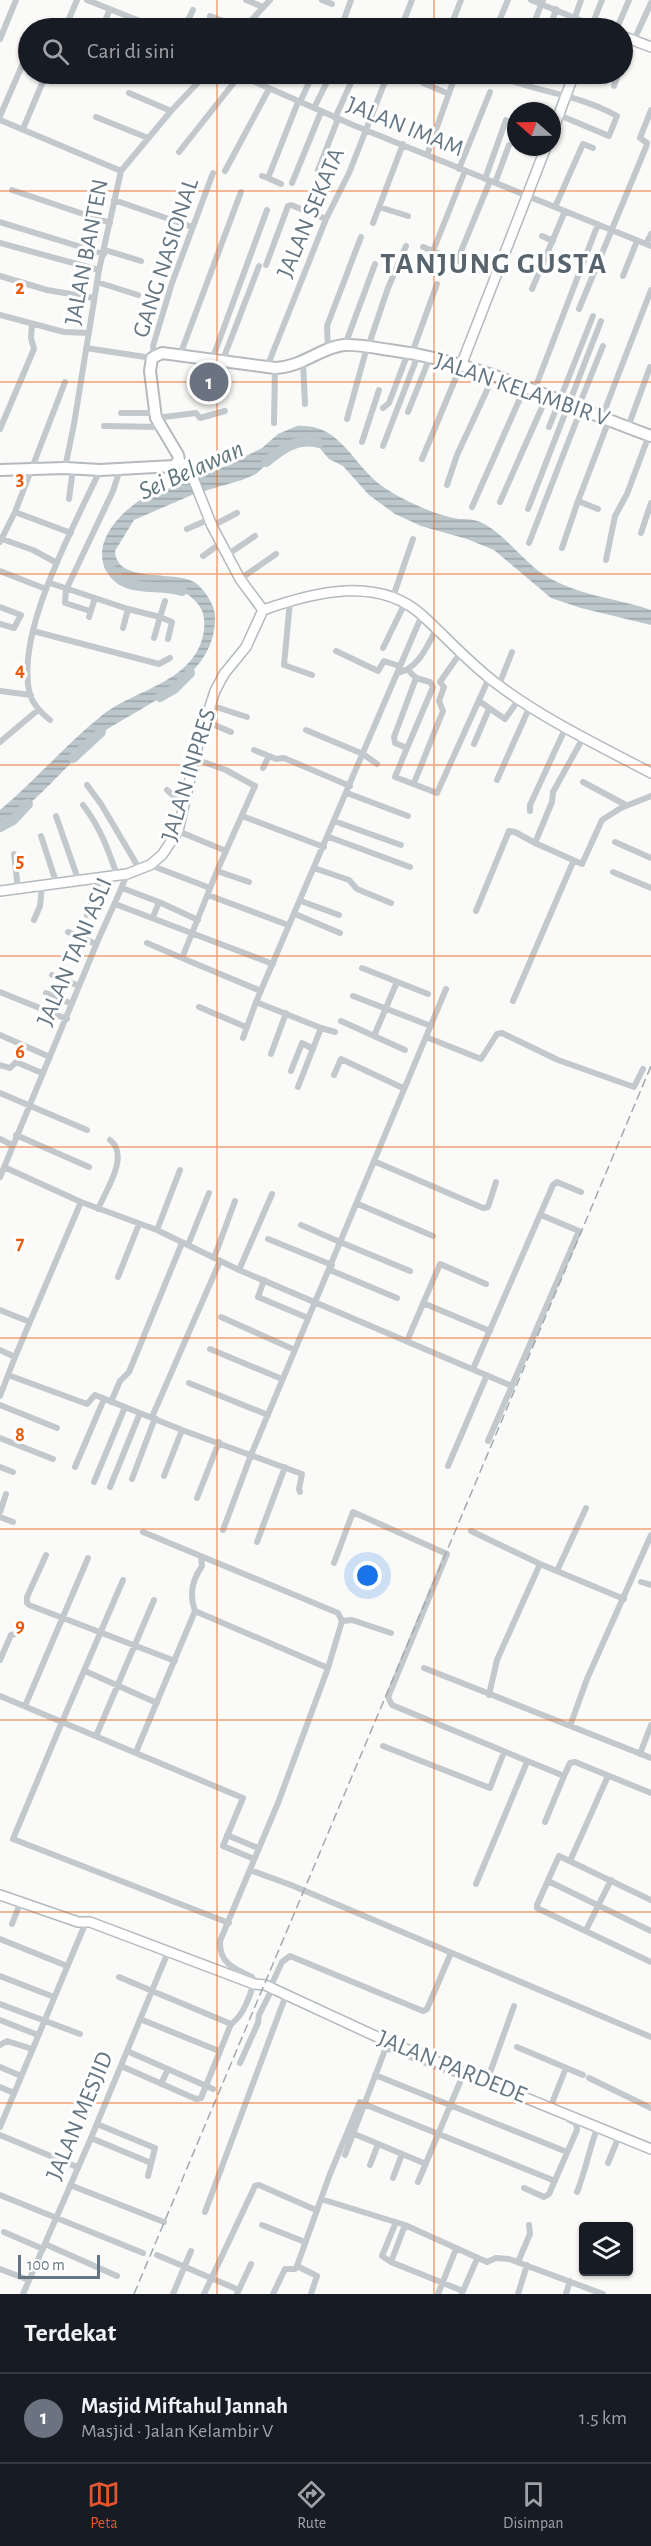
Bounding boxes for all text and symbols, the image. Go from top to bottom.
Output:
search box [18,18,633,84]
icon: search [39,35,72,68]
text: Cari di sini [87,40,175,62]
street label: JALAN IMAM [343,93,467,161]
north arrow [507,102,561,156]
street label: JALAN SEKATA [273,145,349,281]
street label: GANG NASIONAL [129,175,203,341]
street label: JALAN BANTEN [61,177,113,327]
district label: TANJUNG GUSTA [380,249,608,279]
text: 2 [15,278,25,298]
street label: JALAN KELAMBIR V [432,349,613,431]
pin: 1 [190,360,228,404]
water label: Sei Belawan [135,435,247,505]
text: 3 [16,469,24,489]
text: 4 [15,660,25,680]
street label: JALAN INPRES [157,706,221,844]
text: 5 [16,851,24,871]
street label: JALAN TANI ASLI [33,874,117,1030]
text: 6 [15,1042,25,1062]
text: 7 [16,1233,25,1253]
text: 8 [15,1425,25,1445]
your location [353,1561,382,1590]
text: 9 [15,1616,25,1636]
street label: JALAN PARDEDE [374,2026,530,2108]
street label: JALAN MESJID [42,2048,118,2184]
map controls [579,2222,633,2276]
button: layers [579,2222,633,2276]
scale bar [18,2252,100,2280]
text: 100 m [27,2257,65,2273]
text: Terdekat [24,2320,116,2346]
text: Masjid Miftahul Jannah [81,2395,288,2417]
text: 1 [40,2408,47,2428]
text: 1.5 km [579,2408,627,2428]
text: Masjid · Jalan Kelambir V [81,2421,273,2441]
tab: Peta [87,2478,120,2533]
tab: Rute [295,2478,328,2533]
tab: Disimpan [503,2478,564,2533]

